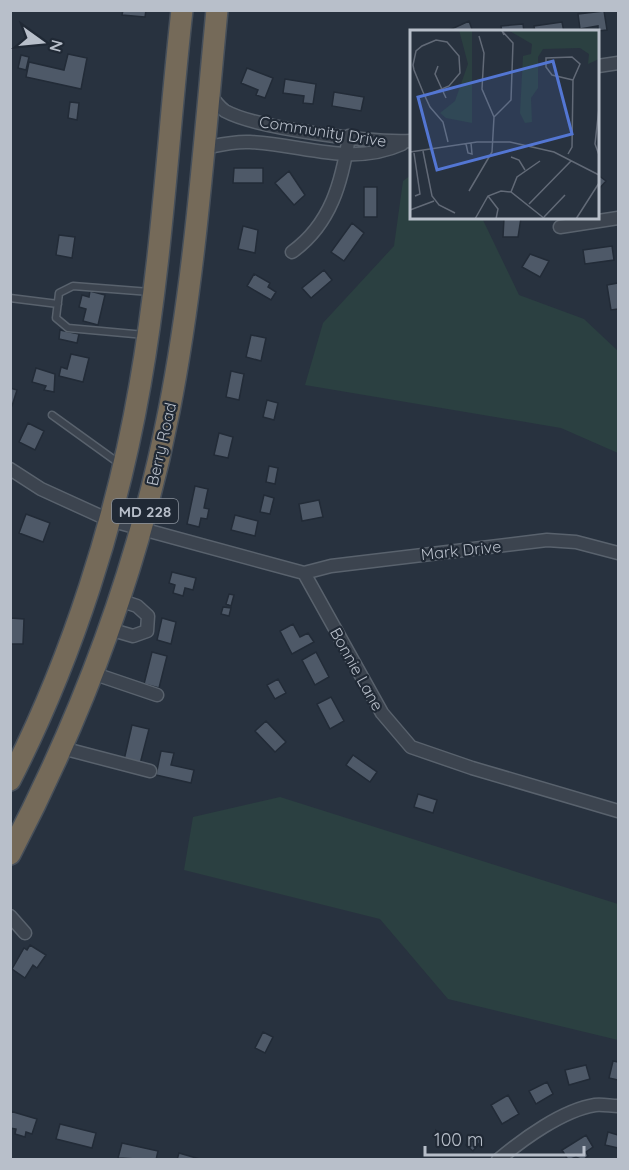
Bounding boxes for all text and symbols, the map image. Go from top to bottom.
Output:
north arrow [12,12,72,72]
inset map [410,30,599,219]
text: N [45,38,68,54]
street label: Community Drive [258,111,388,151]
street label: Berry Road [142,400,180,488]
road number: MD 228 [112,499,178,523]
street label: Mark Drive [420,536,502,564]
street label: Bonnie Lane [326,624,388,714]
scale bar [425,1119,584,1157]
text: 100 m [434,1128,483,1151]

